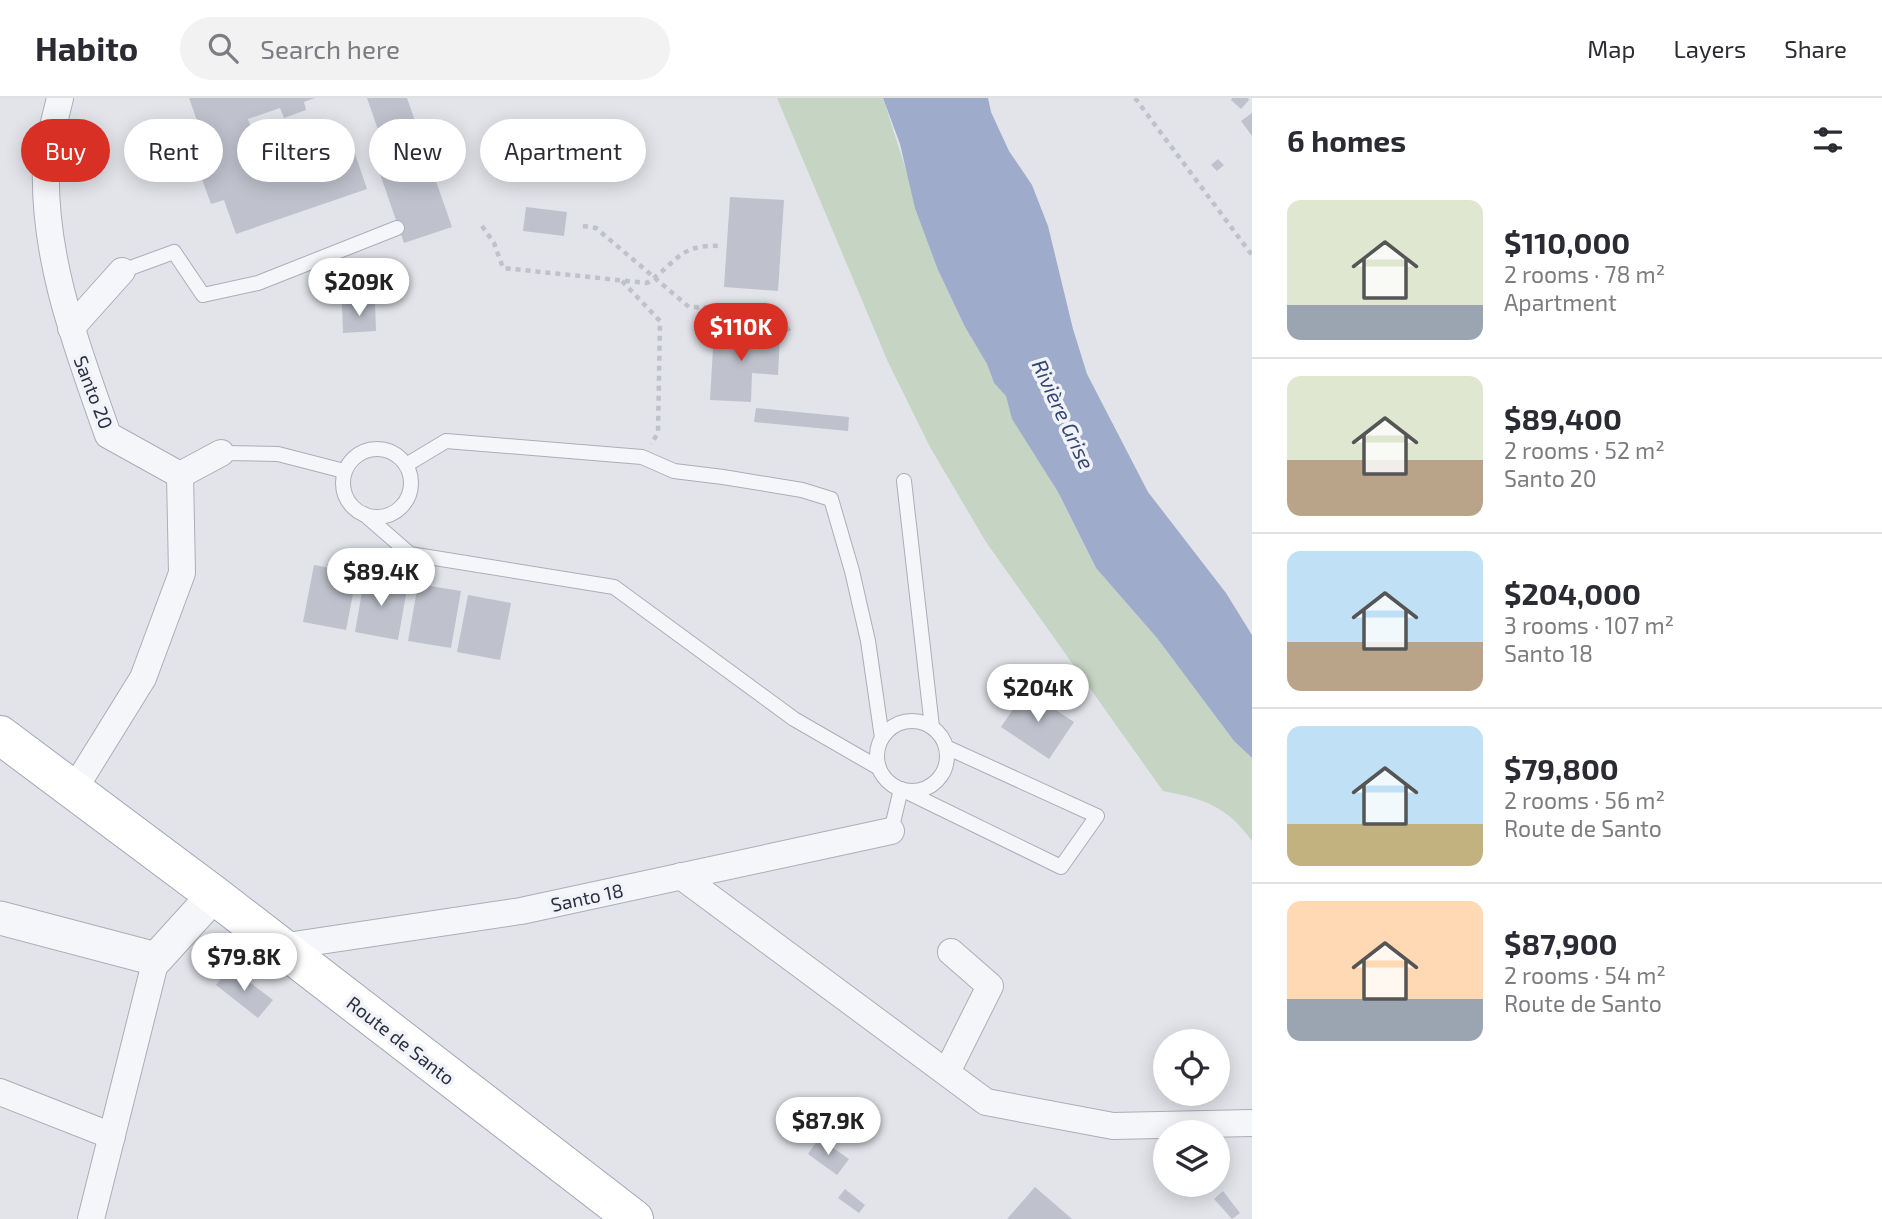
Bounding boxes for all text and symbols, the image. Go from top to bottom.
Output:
search box [180,17,670,80]
text: Habito [35,28,138,68]
icon: search [204,29,242,67]
text: Search here [260,33,400,64]
text: Map [1587,34,1635,63]
text: Layers [1673,34,1746,63]
text: Share [1784,34,1847,63]
chip: Buy [21,119,110,182]
chip: Rent [124,119,223,182]
chip: Filters [237,119,355,182]
chip: New [369,119,466,182]
chip: Apartment [480,119,646,182]
icon: filters [1809,121,1847,159]
text: 6 homes [1287,122,1406,158]
text: $110,000 [1504,224,1630,260]
icon: home [1343,228,1427,312]
pin: $209K [310,258,408,318]
text: 2 rooms · 78 m² [1504,260,1665,288]
text: $209K [324,267,394,295]
text: Apartment [1504,288,1617,316]
pin: $110K [692,303,790,363]
text: $110K [710,312,772,340]
street label: Santo 20 [70,352,118,432]
water label: Rivière Grise [1028,355,1100,473]
text: $89,400 [1504,400,1622,436]
icon: home [1343,404,1427,488]
text: 2 rooms · 52 m² [1504,436,1665,464]
text: Santo 20 [1504,464,1597,492]
pin: $89.4K [324,548,438,608]
text: $89.4K [343,557,419,585]
text: $204,000 [1504,575,1641,611]
icon: home [1343,579,1427,663]
text: 3 rooms · 107 m² [1504,611,1674,639]
text: Santo 18 [1504,639,1593,667]
pin: $204K [989,664,1087,724]
text: $204K [1003,673,1073,701]
text: $79,800 [1504,750,1619,786]
icon: home [1343,754,1427,838]
text: 2 rooms · 56 m² [1504,786,1665,814]
text: Route de Santo [1504,814,1662,842]
street label: Santo 18 [549,878,625,916]
text: $87,900 [1504,925,1618,961]
icon: home [1343,929,1427,1013]
pin: $79.8K [187,934,301,993]
text: $79.8K [207,942,281,970]
text: 2 rooms · 54 m² [1504,961,1666,989]
text: Route de Santo [1504,989,1662,1017]
street label: Route de Santo [343,991,459,1089]
map controls [1153,1029,1230,1197]
button: locate [1153,1029,1230,1106]
pin: $87.9K [771,1098,885,1157]
text: $87.9K [792,1106,864,1134]
button: layers [1153,1120,1230,1197]

